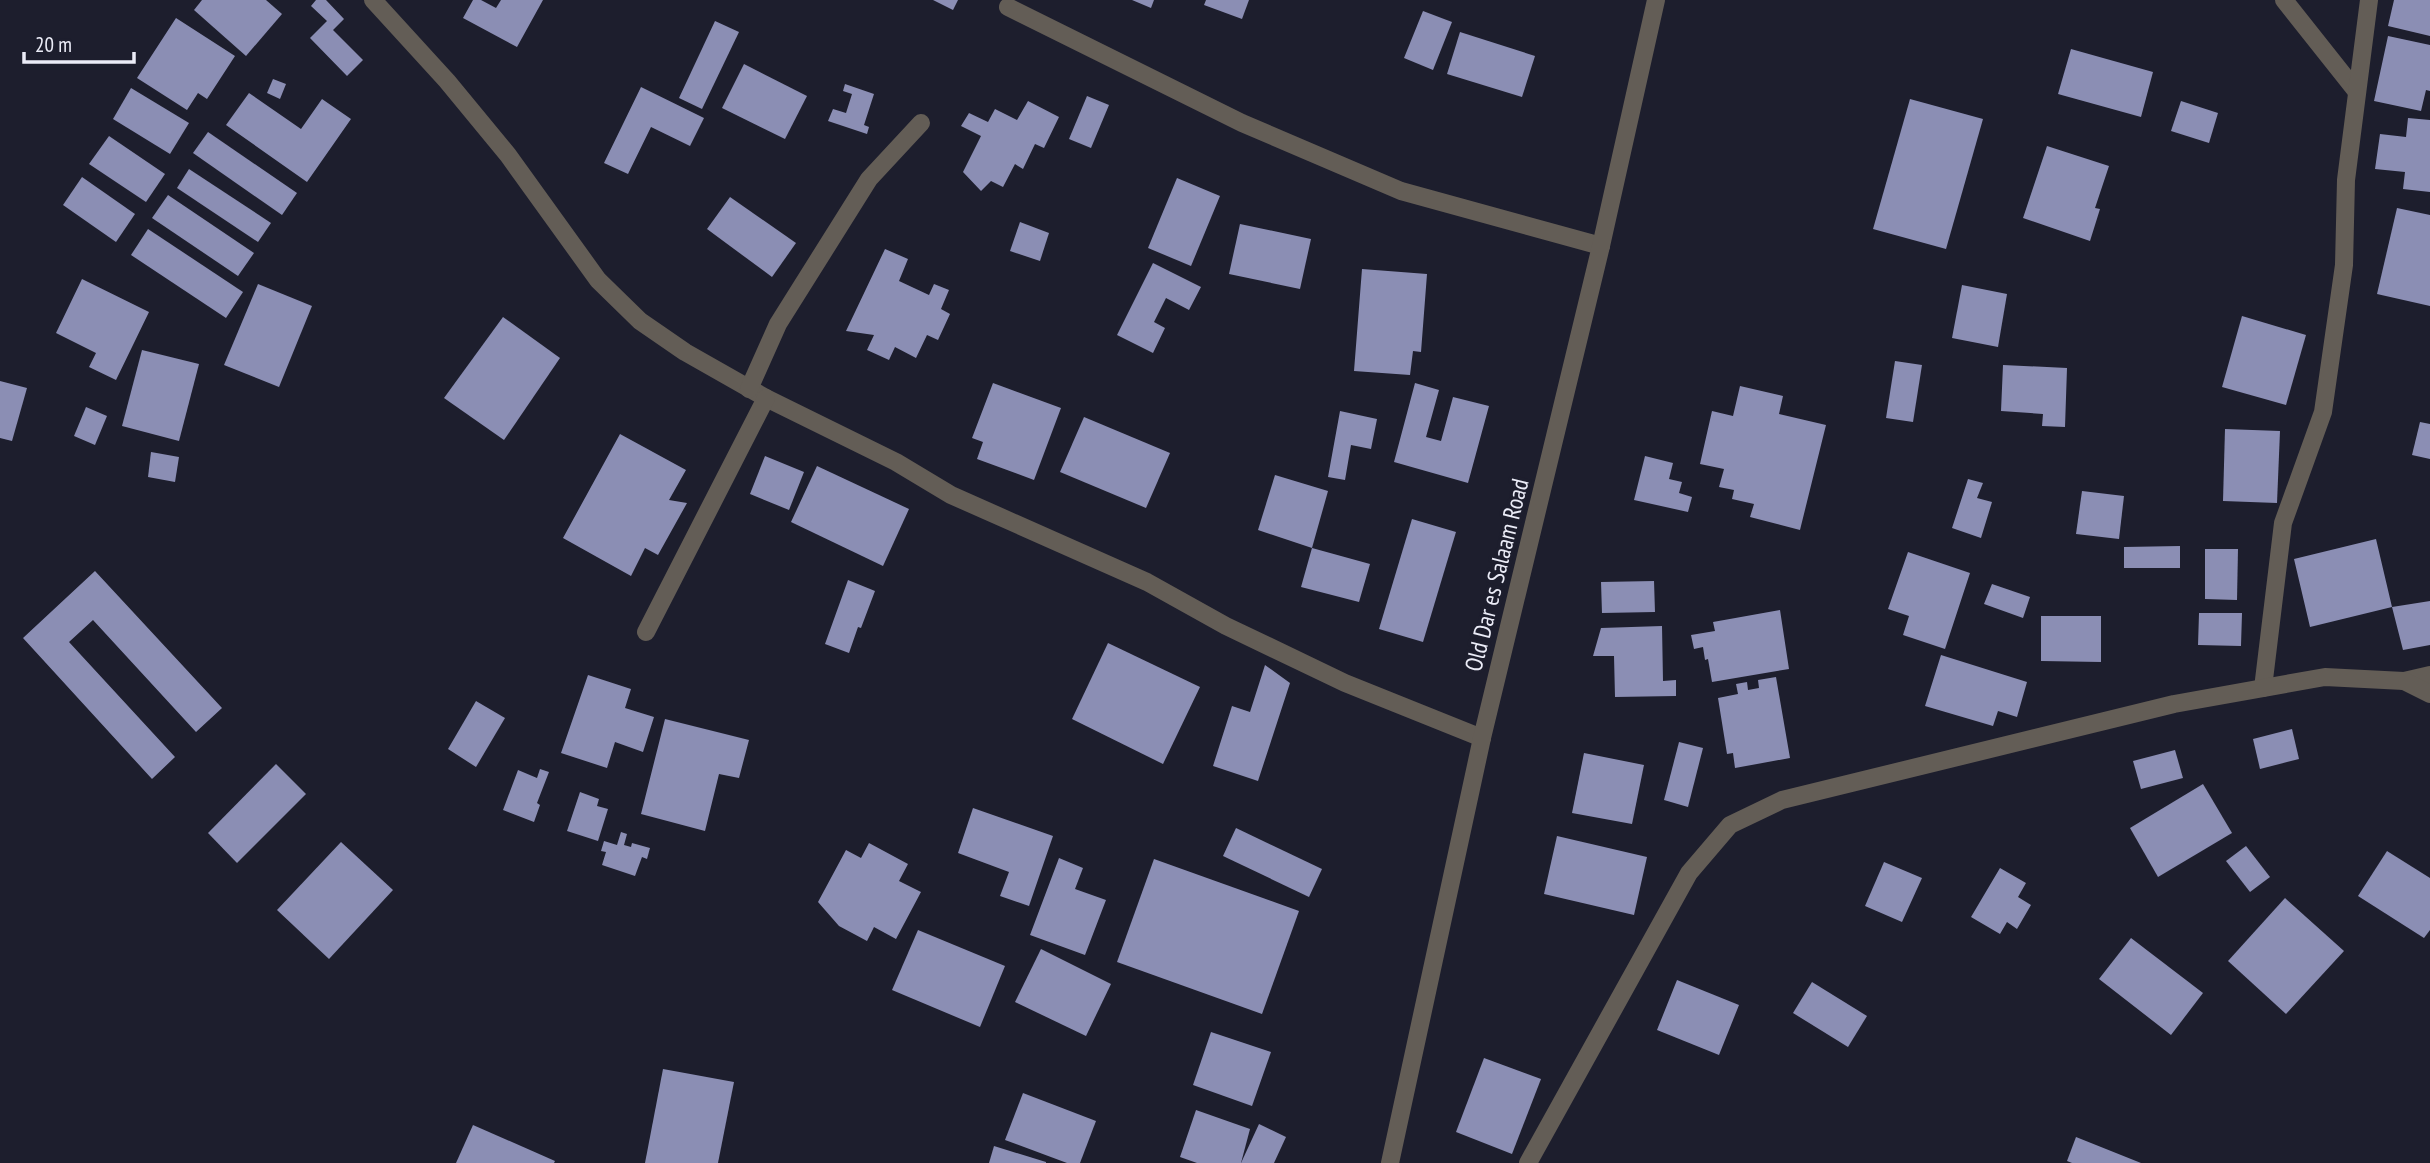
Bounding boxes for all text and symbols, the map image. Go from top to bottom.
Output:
scale bar [24,21,135,65]
text: 20 m [35,31,72,58]
street label: Old Dar es Salaam Road [1458,475,1535,674]

